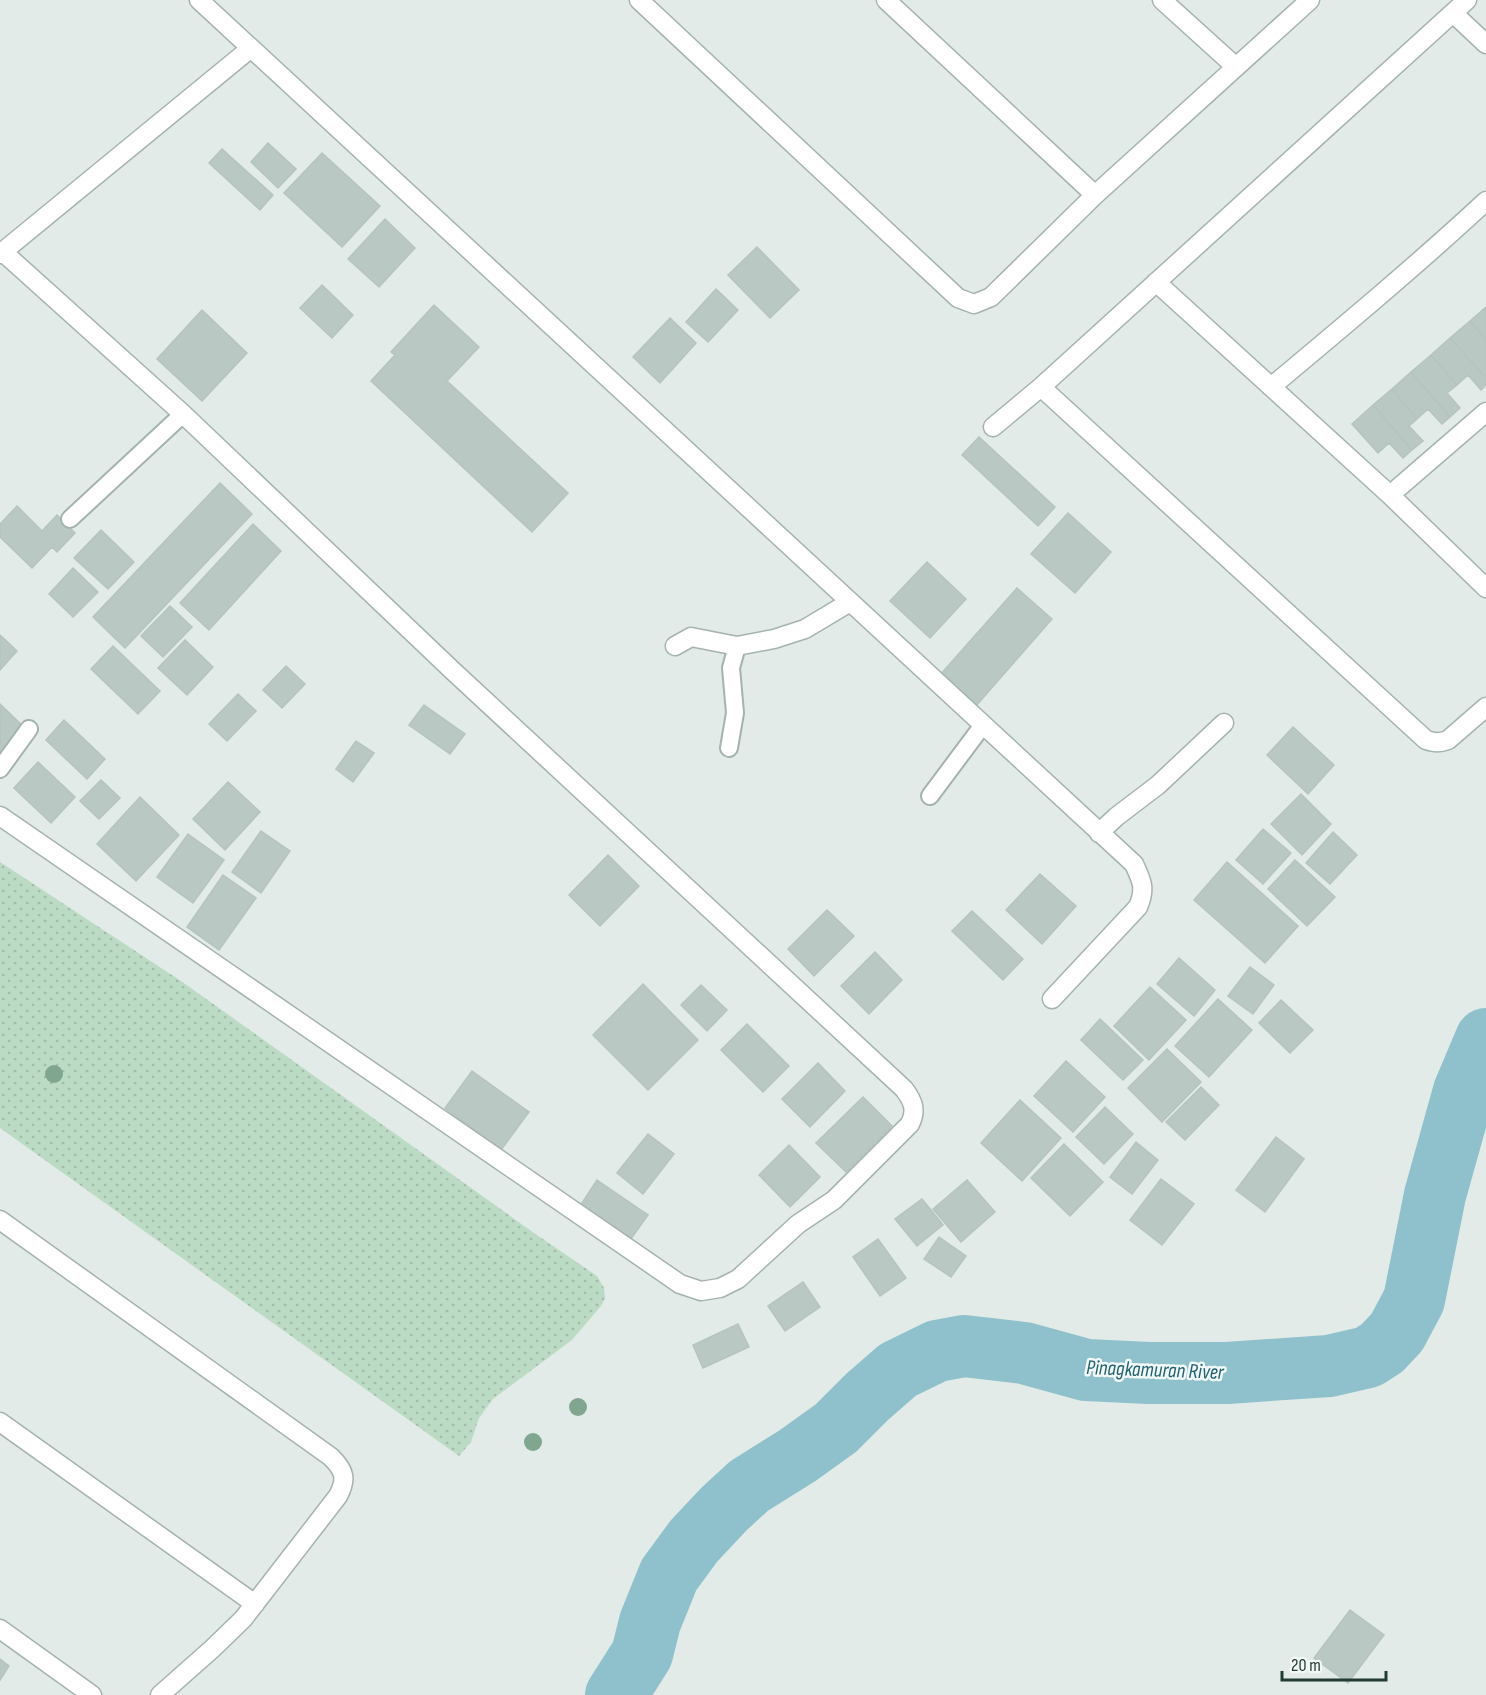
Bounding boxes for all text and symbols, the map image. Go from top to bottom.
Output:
water label: Pinagkamuran River [1086,1355,1225,1385]
scale bar [1282,1644,1386,1682]
text: 20 m [1291,1655,1321,1676]

